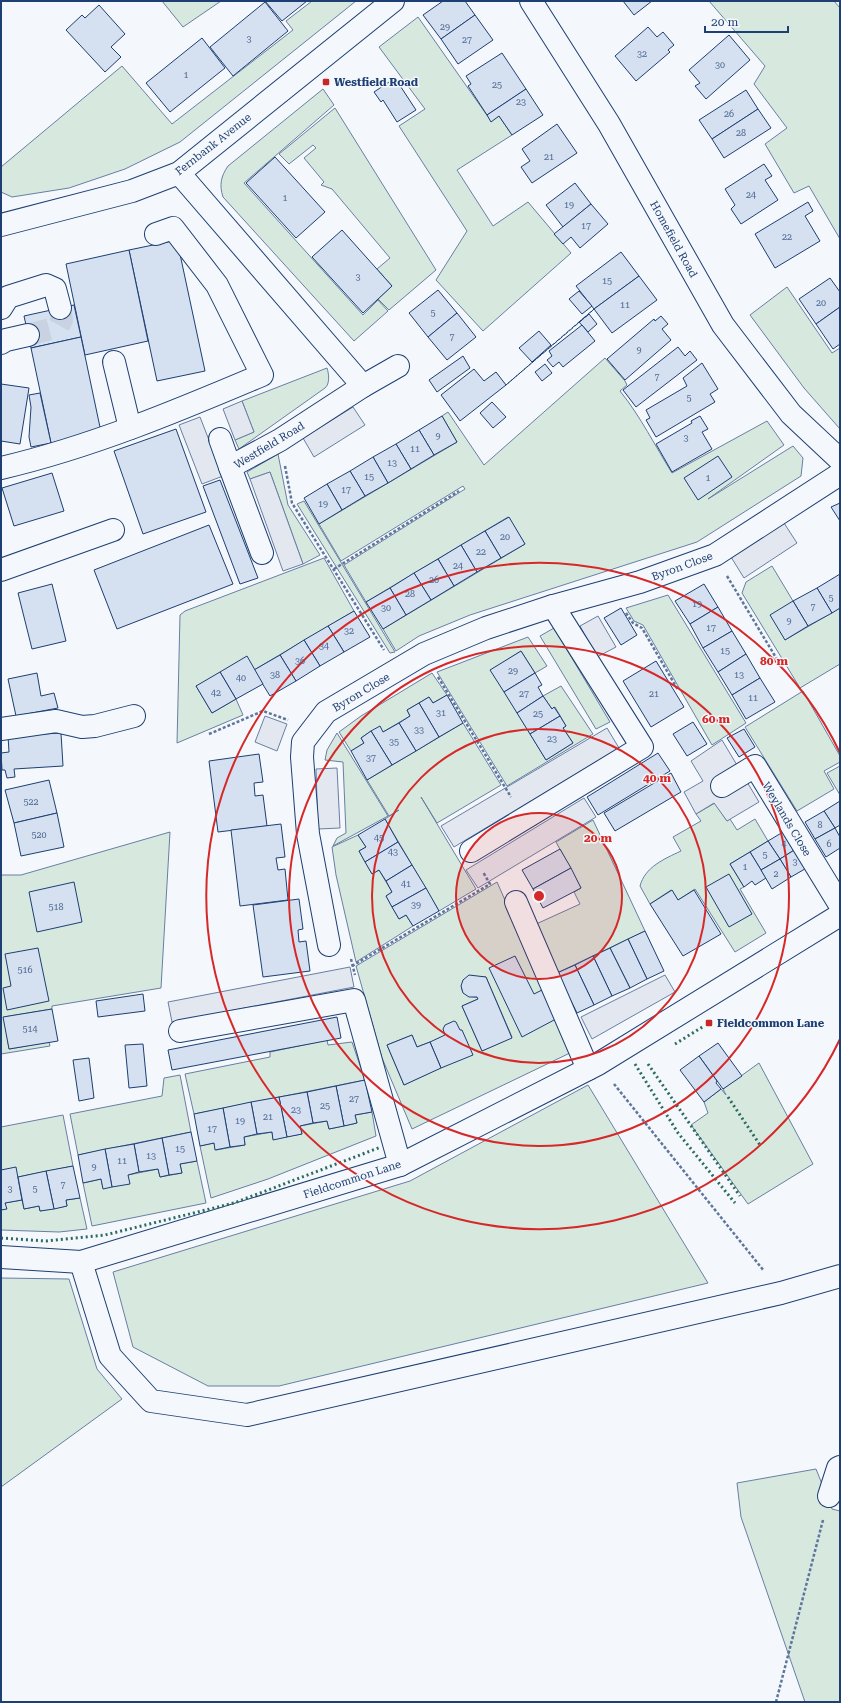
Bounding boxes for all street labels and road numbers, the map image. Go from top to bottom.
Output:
street label: Fernbank Avenue [173,111,254,178]
street label: Homefield Road [647,199,700,280]
street label: Westfield Road [232,419,307,472]
street label: Byron Close [650,549,715,584]
street label: Byron Close [330,670,392,715]
street label: Weylands Close [759,780,814,859]
street label: Fieldcommon Lane [302,1158,403,1201]

